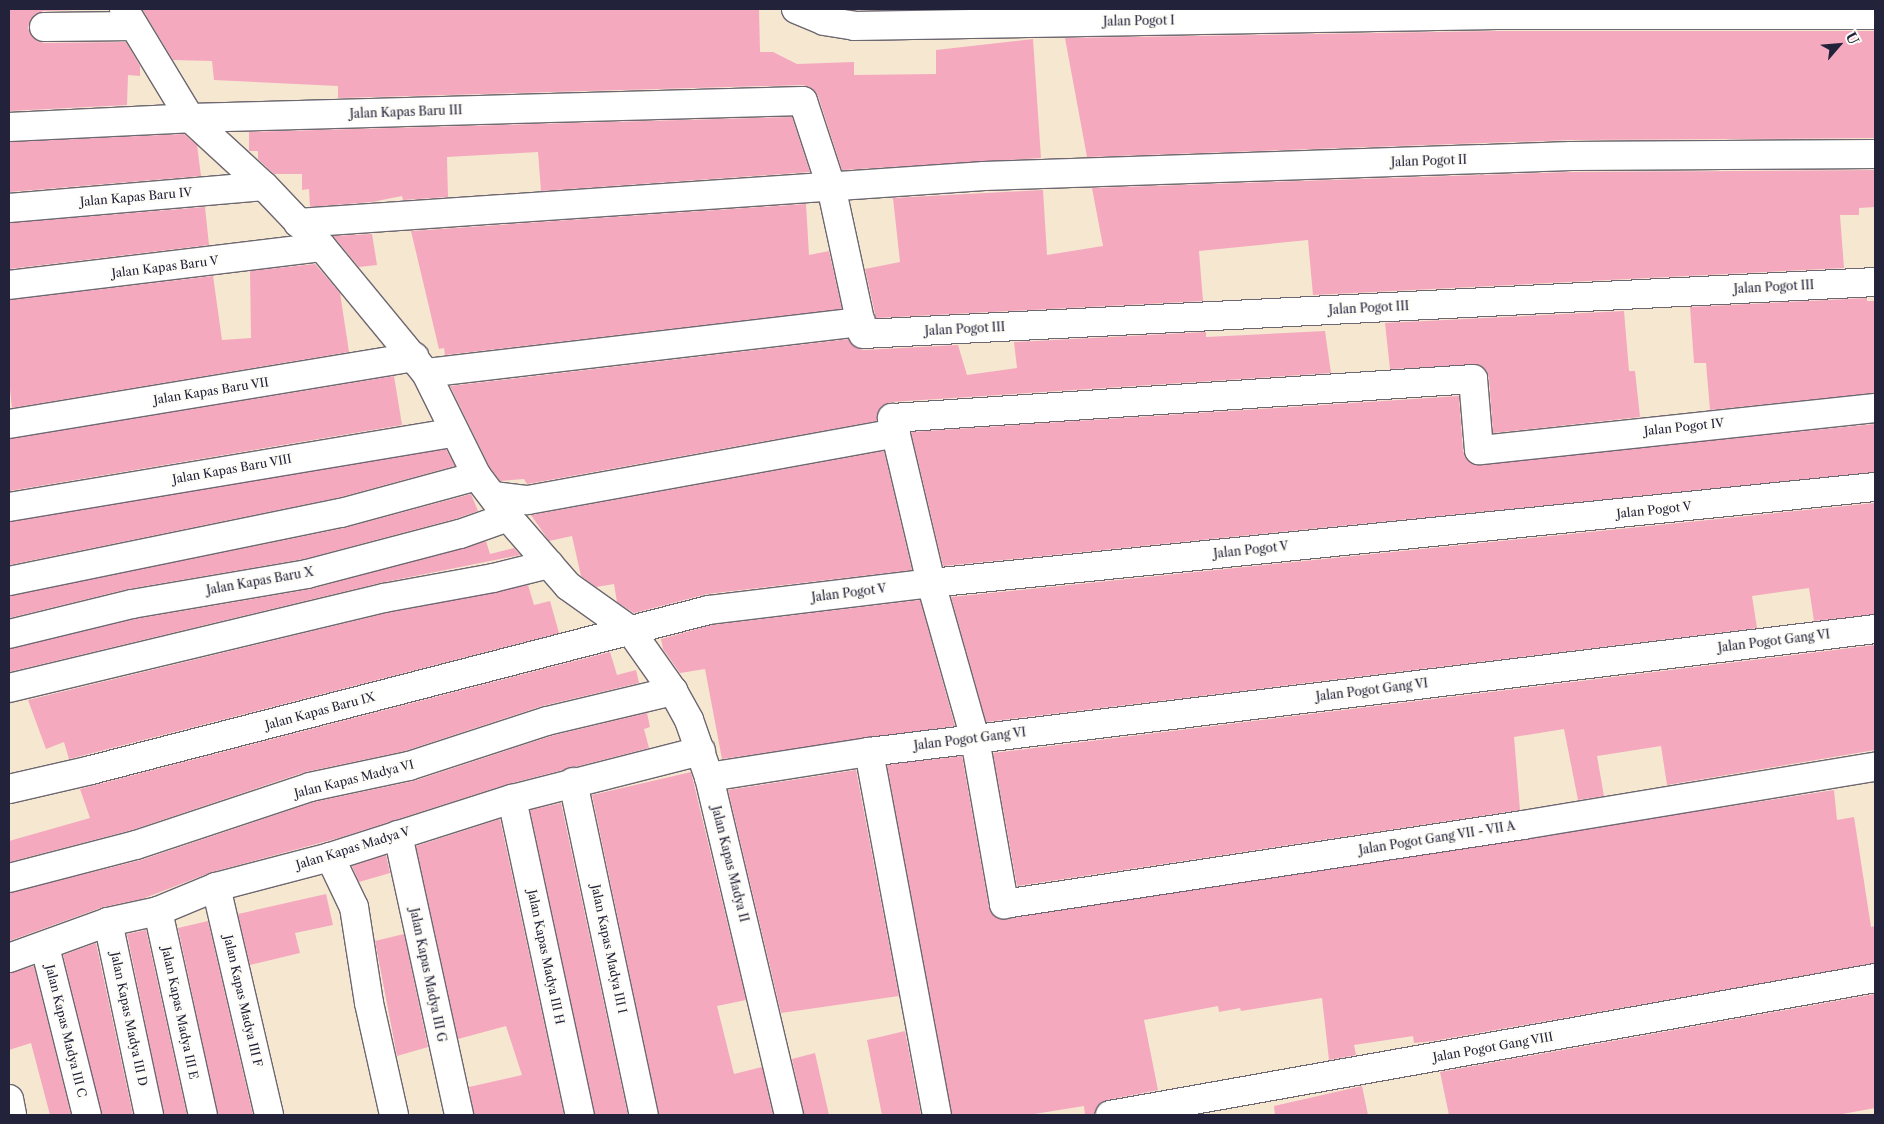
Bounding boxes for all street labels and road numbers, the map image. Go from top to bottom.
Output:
street label: Jalan Pogot I [1103,13,1175,29]
street label: Jalan Kapas Baru III [349,103,463,121]
street label: Jalan Pogot II [1391,152,1467,170]
street label: Jalan Kapas Baru IV [79,185,193,209]
street label: Jalan Kapas Baru V [111,253,219,281]
street label: Jalan Pogot III [1733,278,1815,296]
street label: Jalan Pogot III [1328,299,1410,317]
street label: Jalan Pogot III [924,320,1006,338]
street label: Jalan Kapas Baru VII [152,375,270,407]
street label: Jalan Pogot IV [1643,416,1725,438]
street label: Jalan Kapas Baru VIII [171,451,293,487]
street label: Jalan Pogot V [1616,499,1692,521]
street label: Jalan Pogot V [1213,539,1289,561]
street label: Jalan Kapas Baru X [205,564,315,598]
street label: Jalan Pogot V [811,581,887,605]
street label: Jalan Pogot Gang VI [1717,627,1831,655]
street label: Jalan Pogot Gang VI [1315,676,1429,704]
street label: Jalan Kapas Baru IX [263,689,377,733]
street label: Jalan Pogot Gang VI [913,725,1027,753]
street label: Jalan Kapas Madya VI [292,757,416,801]
street label: Jalan Kapas Madya II [709,804,751,924]
street label: Jalan Pogot Gang VII - VII A [1357,818,1517,858]
street label: Jalan Kapas Madya V [294,824,412,872]
street label: Jalan Kapas Madya III I [588,883,630,1015]
street label: Jalan Kapas Madya III H [525,888,567,1026]
street label: Jalan Kapas Madya III G [407,907,449,1043]
street label: Jalan Kapas Madya III F [221,934,265,1068]
street label: Jalan Kapas Madya III E [159,945,201,1081]
street label: Jalan Kapas Madya III D [108,951,150,1087]
street label: Jalan Kapas Madya III C [43,963,89,1099]
street label: Jalan Pogot Gang VIII [1432,1029,1554,1065]

